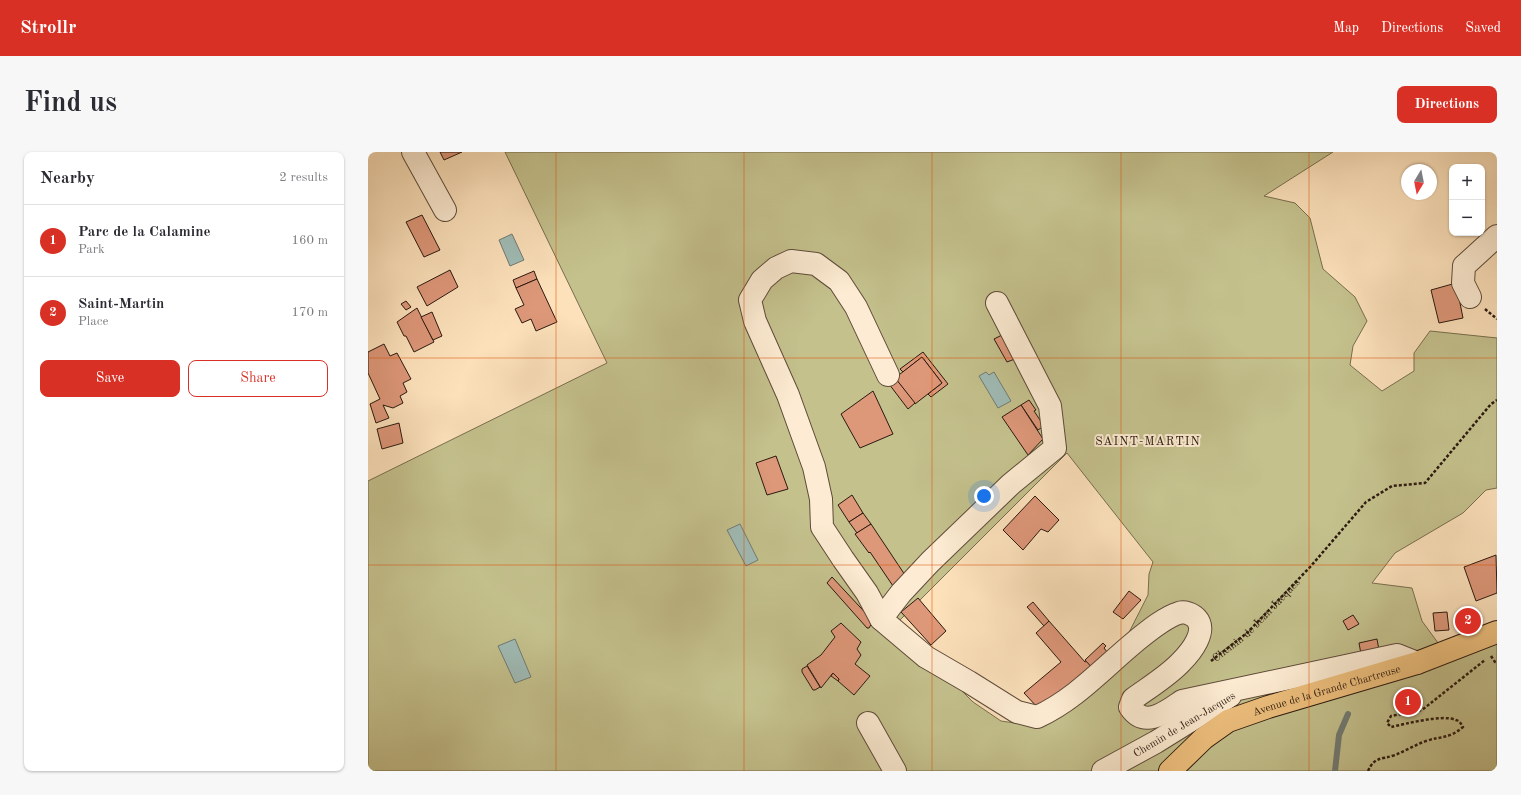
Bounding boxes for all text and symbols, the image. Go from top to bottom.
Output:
text: Strollr [20,19,76,38]
text: Map [1333,21,1359,35]
text: Directions [1381,21,1443,35]
text: Saved [1465,21,1501,35]
button: Directions [1397,86,1497,123]
text: Find us [24,90,117,118]
north arrow [1401,164,1437,200]
map controls [1449,164,1485,236]
button: + [1449,164,1485,200]
text: Nearby [40,170,95,187]
text: 2 results [279,171,328,184]
button: − [1449,200,1485,236]
text: Parc de la Calamine [78,225,211,240]
text: 1 [49,234,57,247]
text: 160 m [291,234,328,247]
text: Park [78,243,105,256]
text: Saint-Martin [78,297,164,312]
text: 2 [49,306,57,319]
text: 170 m [291,306,328,319]
text: Place [78,315,108,328]
button: Save [40,360,180,397]
button: Share [188,360,328,397]
district label: SAINT-MARTIN [1095,436,1201,448]
your location [974,486,994,506]
street label: Chemin de Jean Jacques [1211,577,1303,665]
pin: 2 [1455,606,1481,636]
street label: Avenue de la Grande Chartreuse [1252,664,1402,719]
pin: 1 [1395,687,1421,717]
street label: Chemin de Jean-Jacques [1132,690,1238,760]

